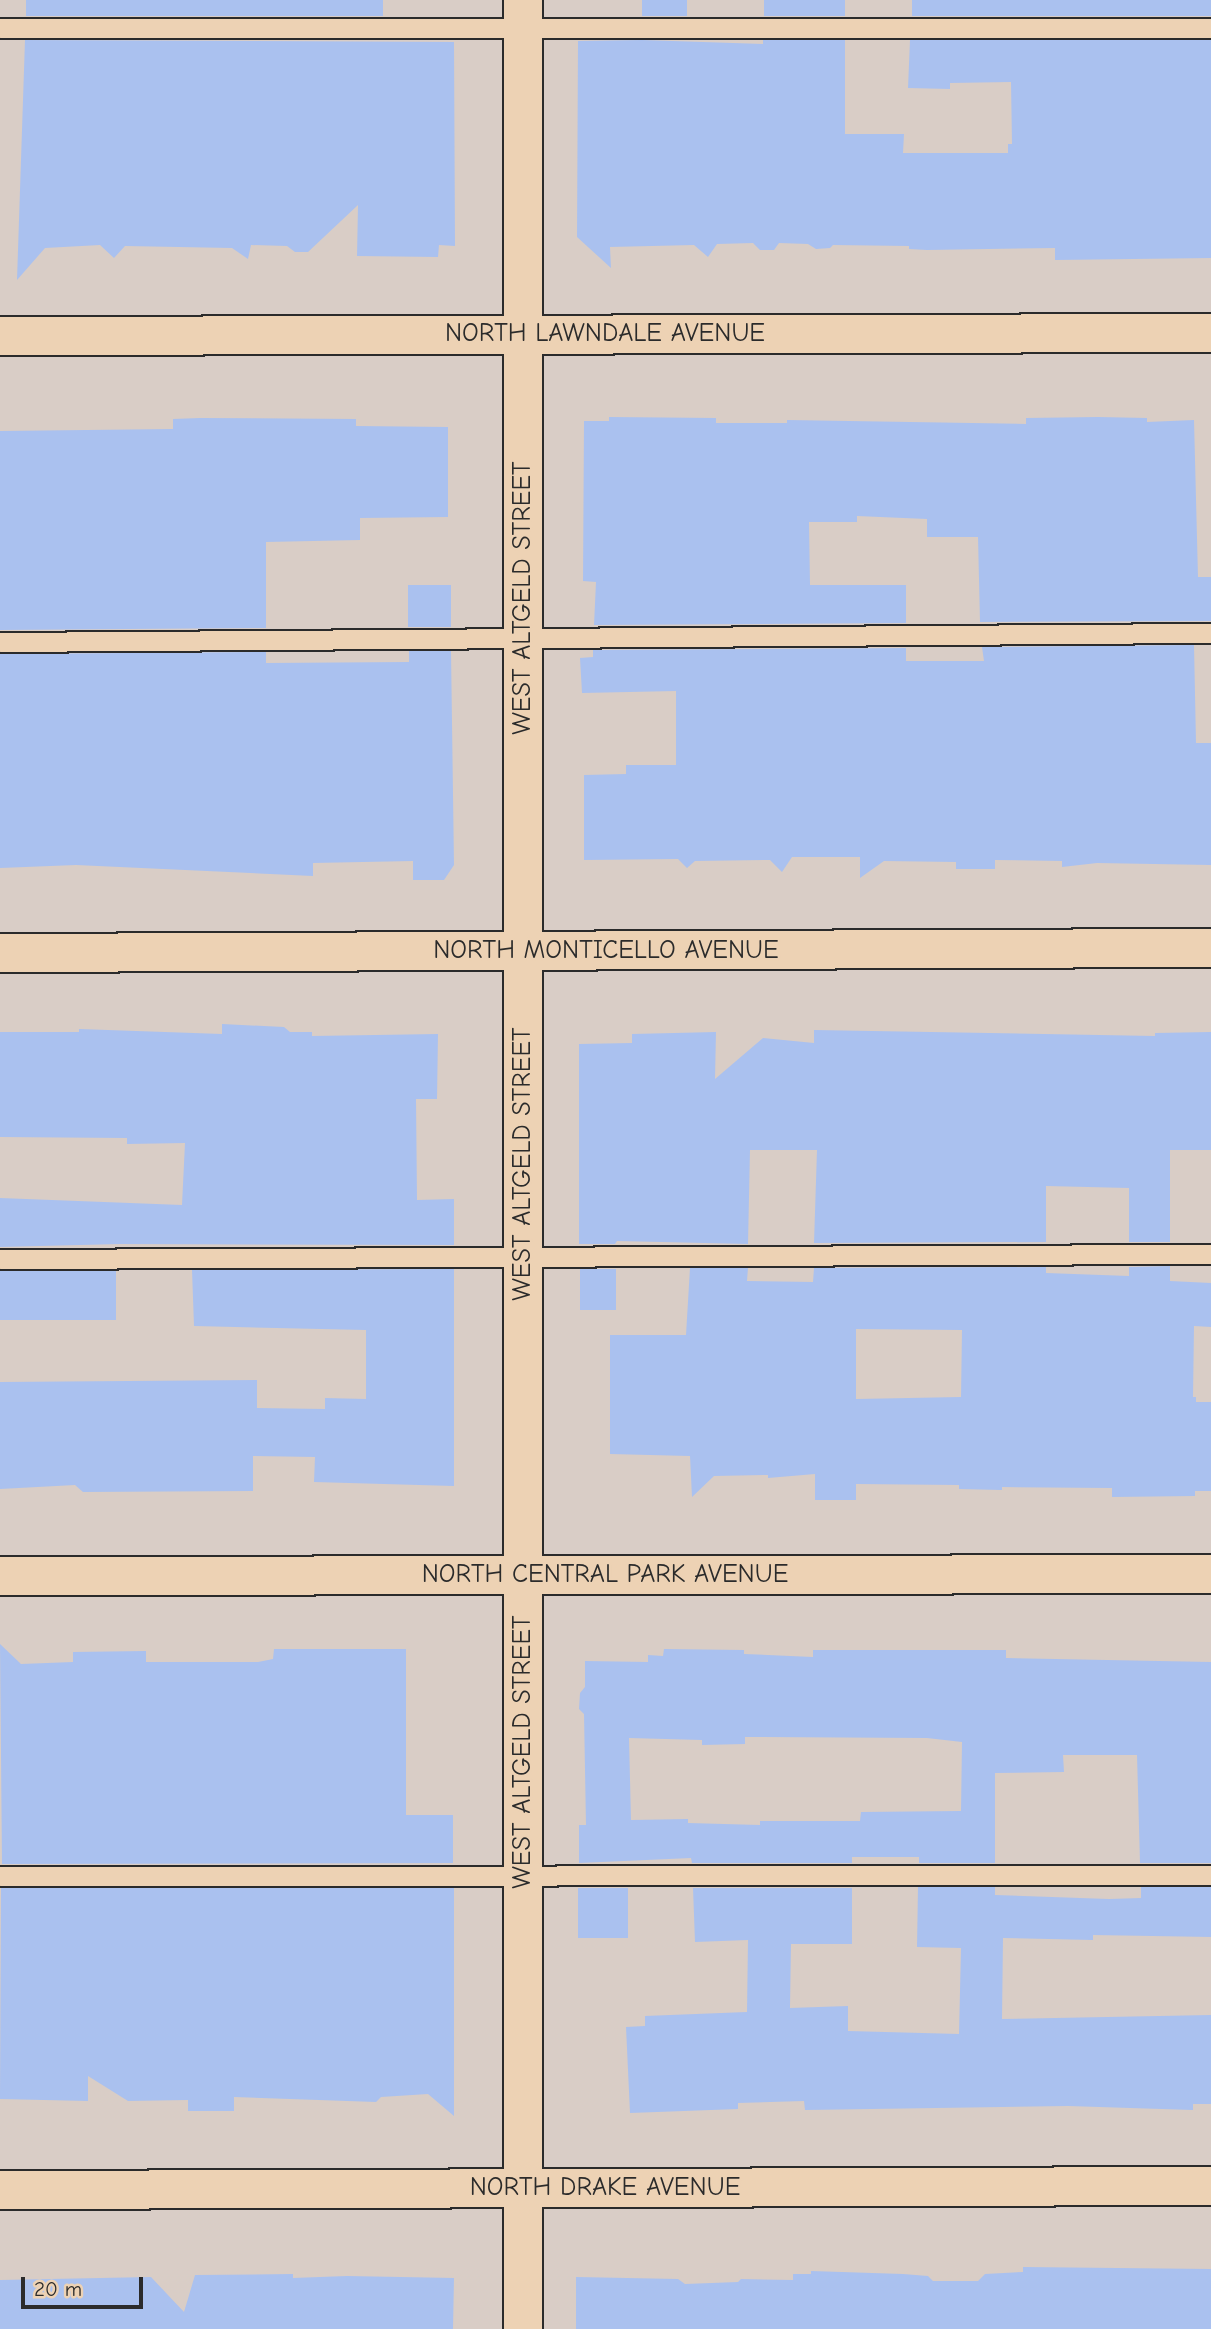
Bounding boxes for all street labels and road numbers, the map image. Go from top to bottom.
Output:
street label: NORTH LAWNDALE AVENUE [445,318,765,350]
street label: WEST ALTGELD STREET [507,461,539,735]
street label: NORTH MONTICELLO AVENUE [433,935,779,967]
street label: WEST ALTGELD STREET [507,1027,539,1301]
street label: NORTH CENTRAL PARK AVENUE [422,1559,788,1591]
street label: WEST ALTGELD STREET [507,1615,539,1889]
street label: NORTH DRAKE AVENUE [470,2172,740,2204]

